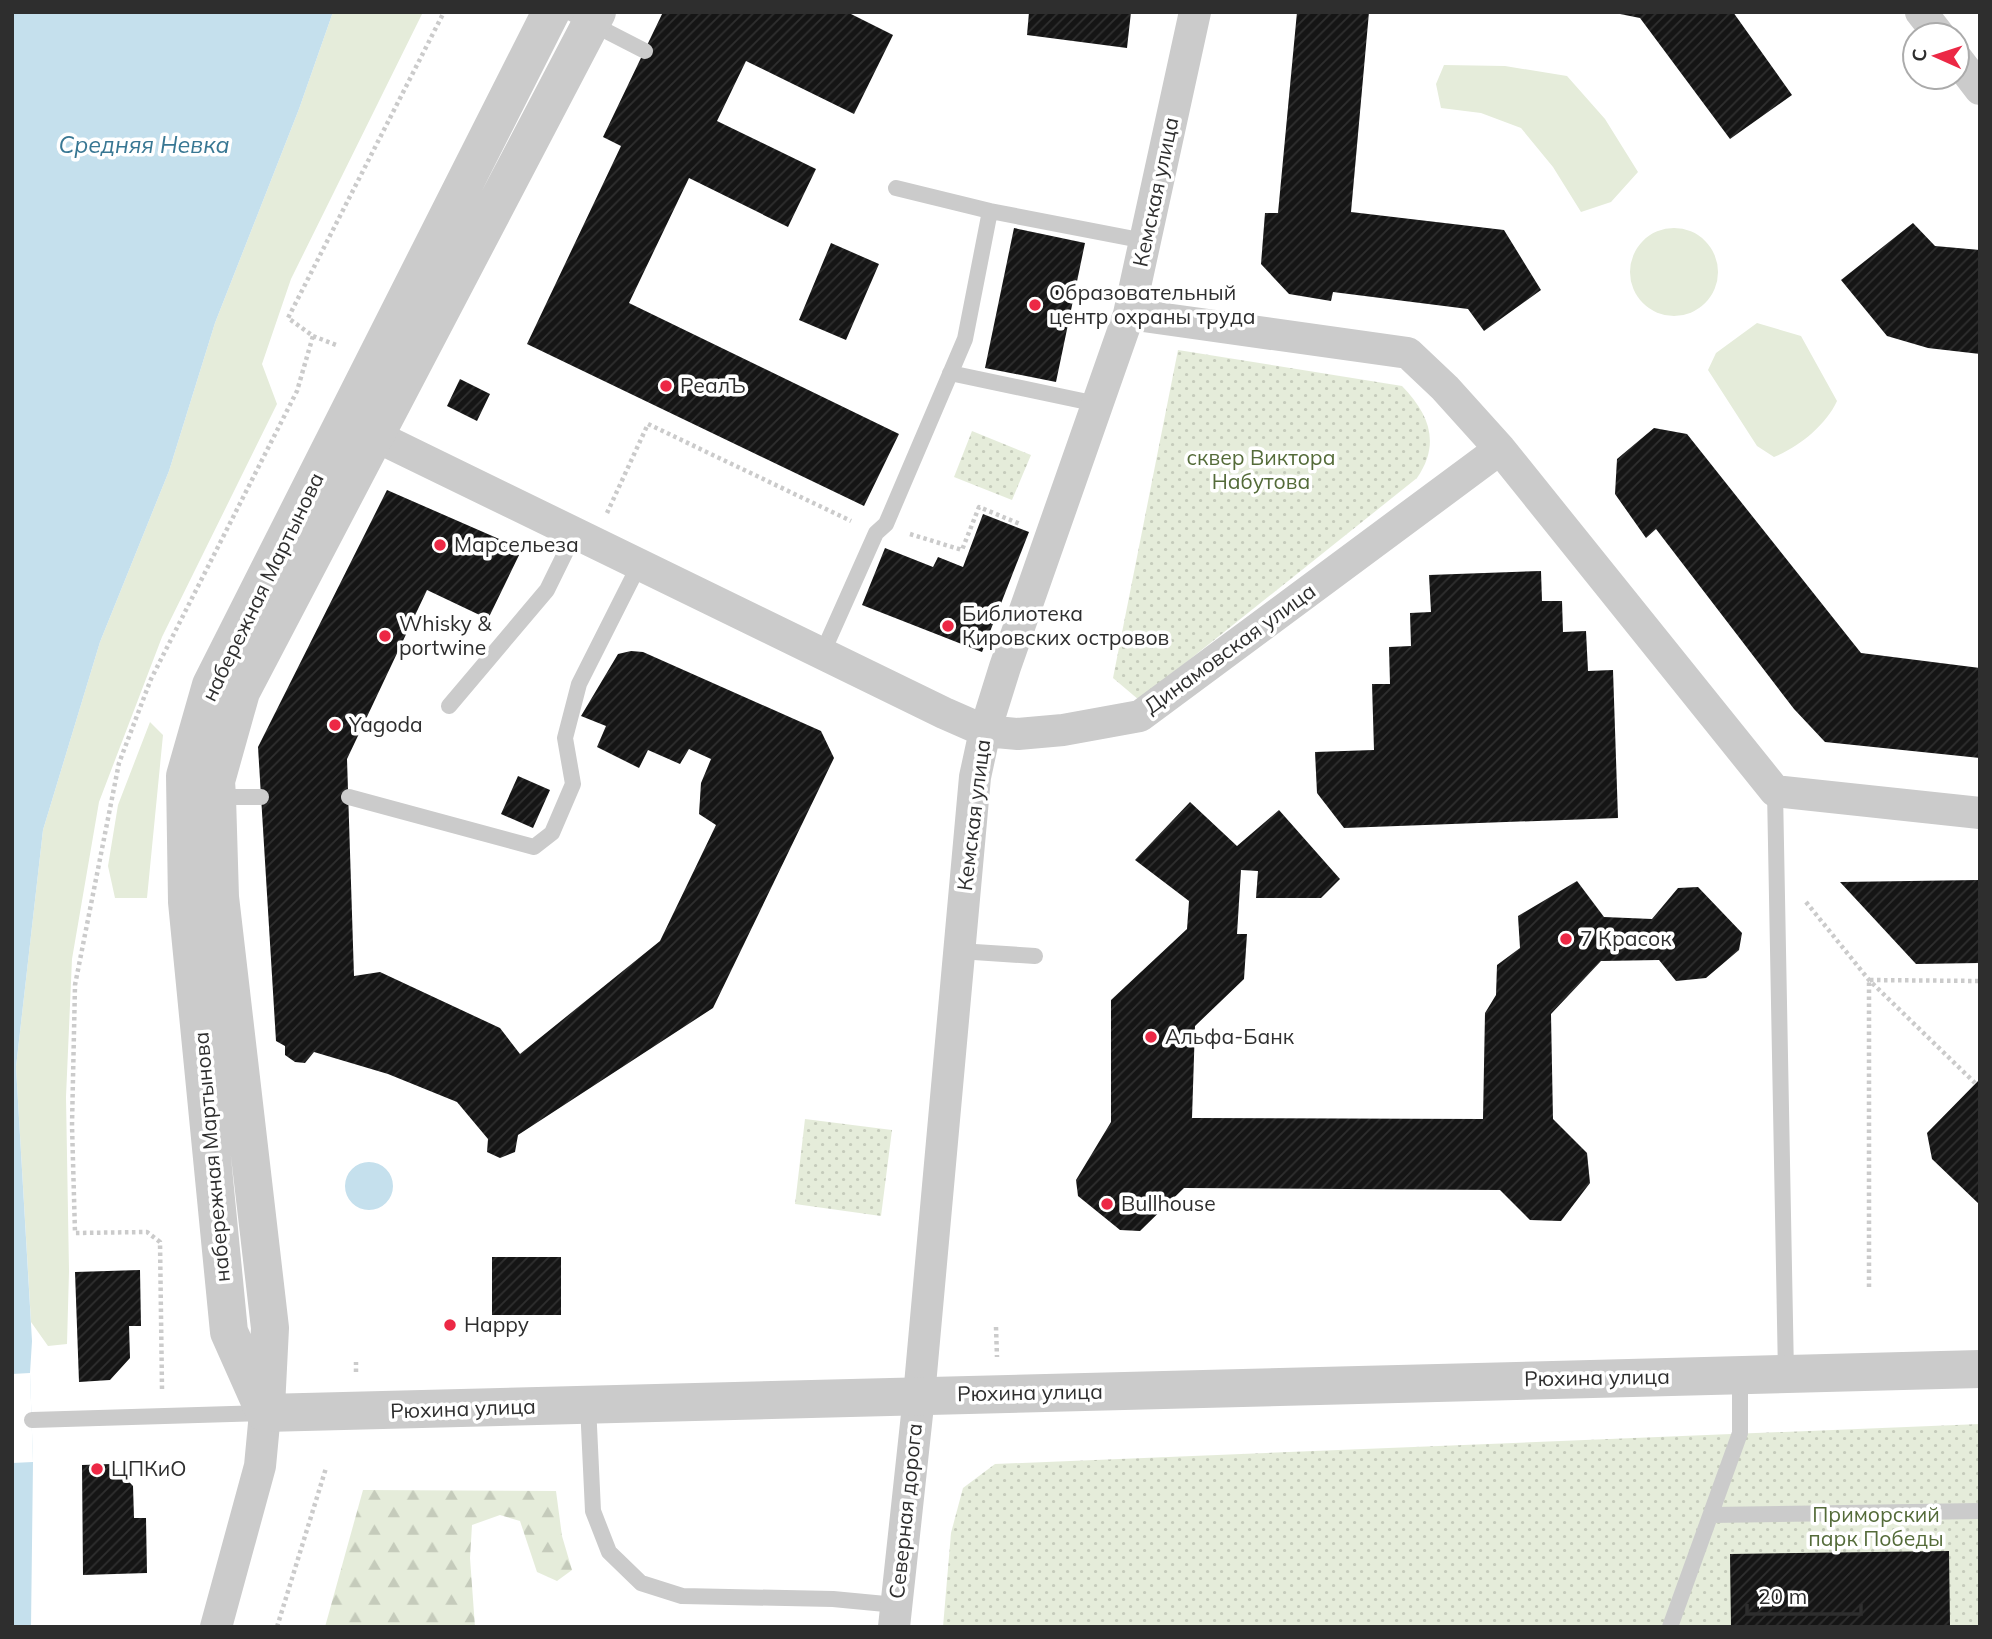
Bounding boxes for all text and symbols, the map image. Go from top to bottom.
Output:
north arrow [1901,21,1971,91]
text: С [1907,48,1931,62]
street label: Кемская улица [1126,115,1184,269]
water label: Средняя Невка [58,130,230,159]
place label: Образовательный центр охраны труда [1049,279,1255,329]
marker: Образовательный центр охраны труда [1027,297,1043,313]
place label: РеалЪ [680,372,746,398]
marker: РеалЪ [658,378,674,394]
park label: сквер Виктора Набутова [1187,444,1335,494]
street label: набережная Мартынова [195,468,329,705]
place label: Марсельеза [454,531,579,557]
marker: Марсельеза [432,537,448,553]
street label: Динамовская улица [1139,577,1320,719]
place label: Библиотека Кировских островов [962,600,1169,650]
place label: Whisky & portwine [399,610,492,660]
marker: Библиотека Кировских островов [940,618,956,634]
marker: Whisky & portwine [377,628,393,644]
place label: Yagoda [348,711,423,737]
marker: Yagoda [327,717,343,733]
street label: Кемская улица [951,738,995,892]
place label: 7 Красок [1580,925,1672,951]
marker: 7 Красок [1558,931,1574,947]
place label: Альфа-Банк [1165,1023,1295,1049]
marker: Альфа-Банк [1143,1029,1159,1045]
street label: набережная Мартынова [187,1031,235,1283]
place label: Bullhouse [1121,1190,1216,1216]
marker: Bullhouse [1099,1196,1115,1212]
place label: Happy [464,1311,529,1337]
marker: Happy [442,1317,458,1333]
street label: Рюхина улица [1524,1363,1670,1391]
street label: Рюхина улица [957,1378,1103,1406]
street label: Рюхина улица [390,1392,536,1424]
street label: Северная дорога [883,1422,927,1600]
place label: ЦПКиО [111,1455,186,1481]
marker: ЦПКиО [89,1461,105,1477]
park label: Приморский парк Победы [1808,1501,1944,1551]
scale bar [1747,1572,1861,1616]
text: 20 m [1758,1583,1807,1609]

